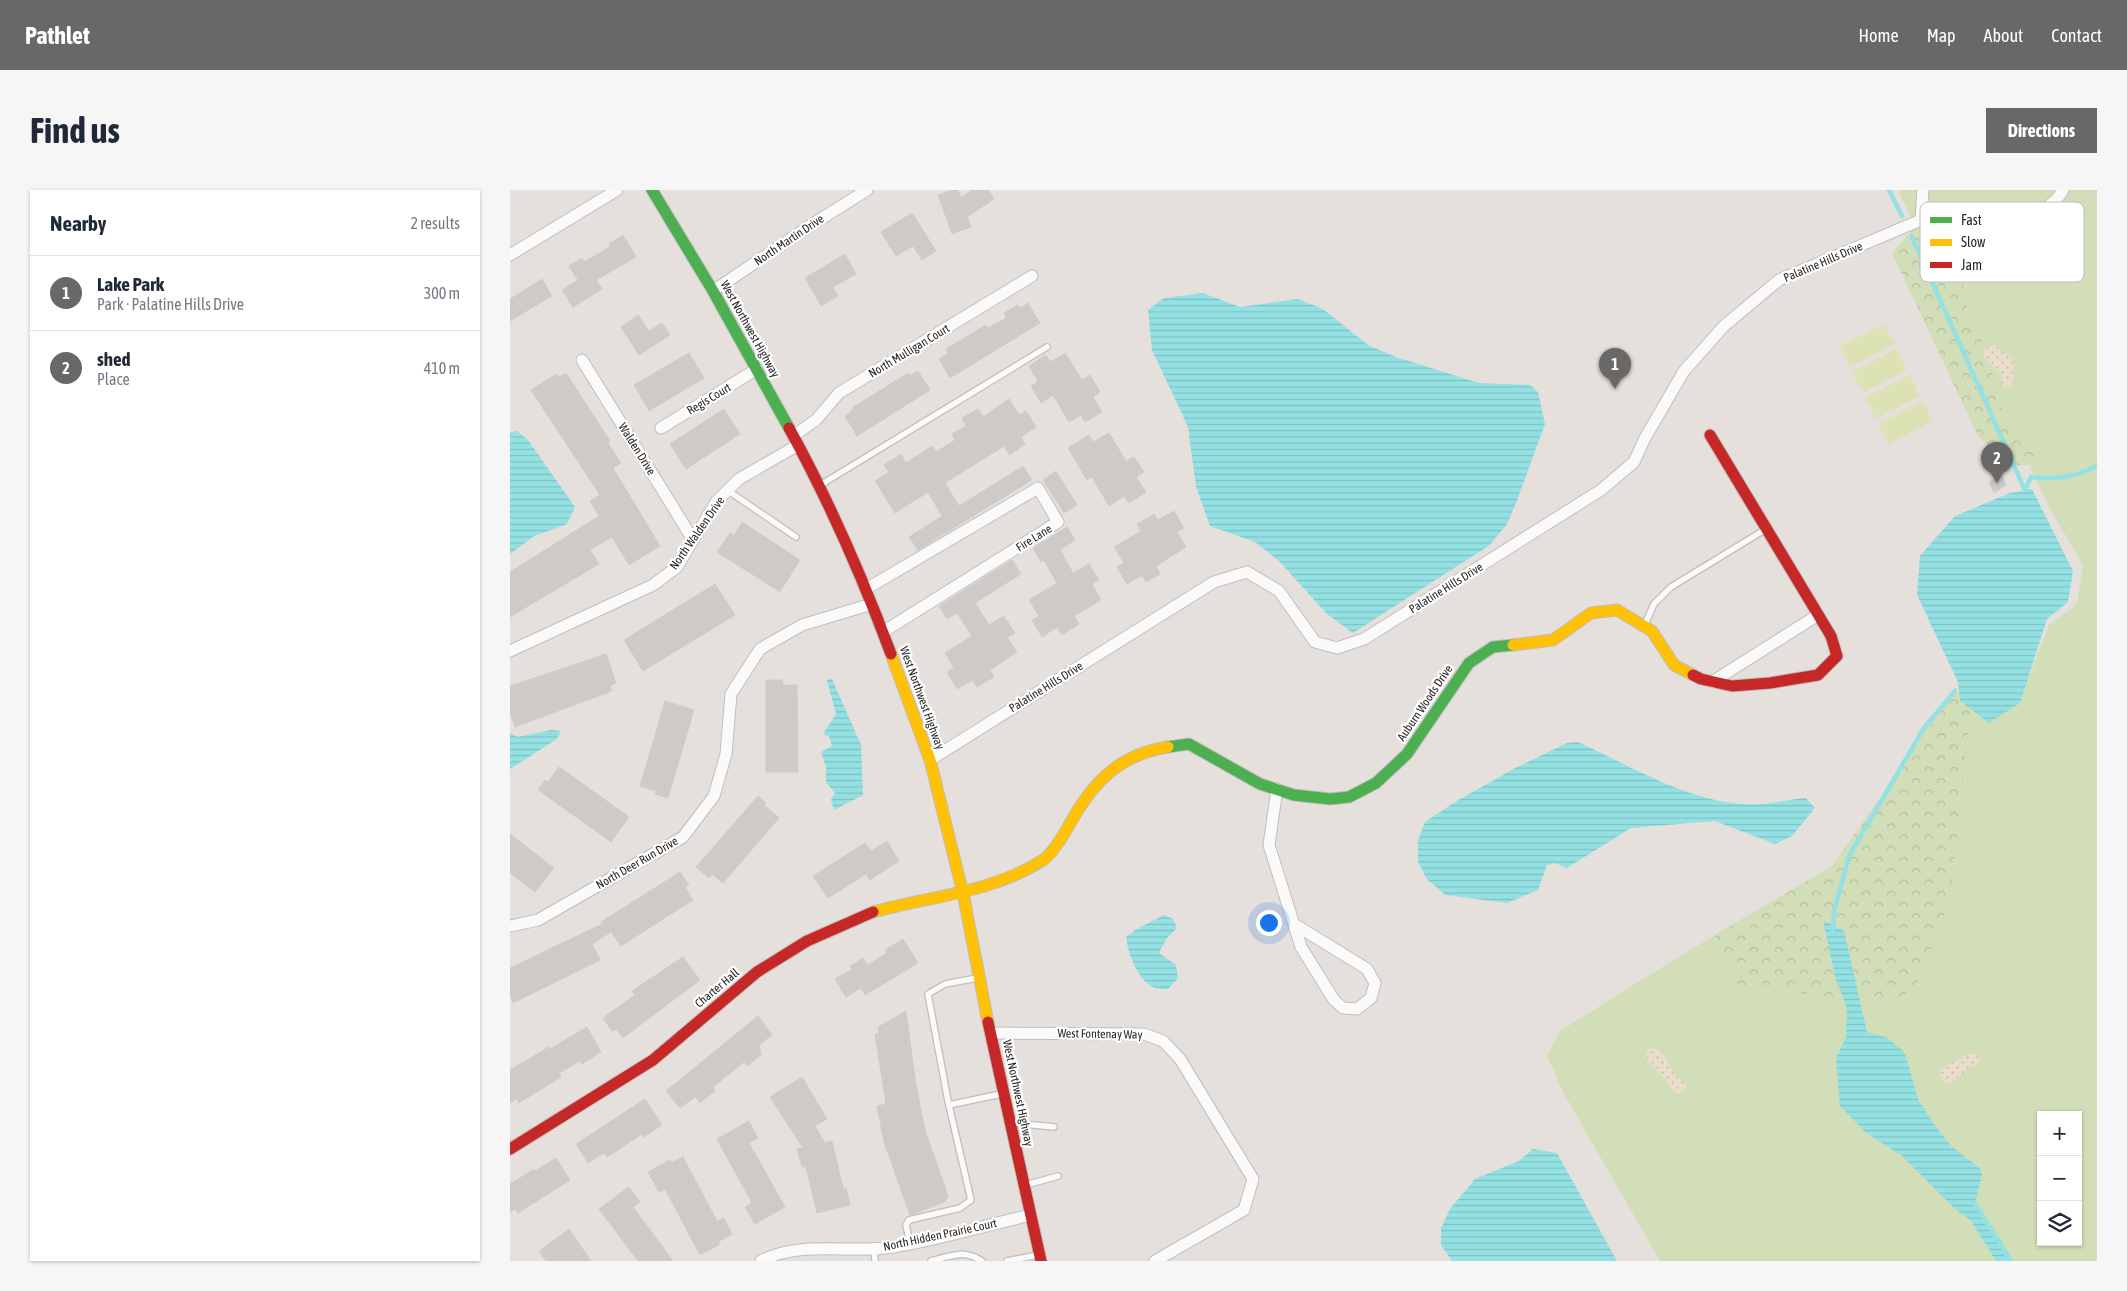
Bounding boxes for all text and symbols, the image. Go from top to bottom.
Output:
text: Pathlet [25,22,90,49]
text: Home [1859,25,1899,46]
text: Map [1927,25,1956,46]
text: About [1984,25,2023,46]
text: Contact [2051,25,2102,46]
button: Directions [1986,108,2097,153]
text: Find us [30,110,120,150]
legend [1920,202,2084,282]
text: Nearby [50,211,106,235]
street label: North Martin Drive [751,212,827,268]
text: Fast [1961,212,1982,228]
text: 2 results [410,214,460,232]
text: Slow [1961,234,1986,250]
street label: Palatine Hills Drive [1781,239,1865,285]
text: Jam [1961,257,1982,273]
text: Lake Park [97,273,164,295]
street label: West Northwest Highway [718,278,782,380]
text: 1 [62,284,70,302]
text: 300 m [424,284,460,302]
text: Park · Palatine Hills Drive [97,295,244,313]
street label: North Mulligan Court [866,321,952,381]
text: shed [97,348,130,370]
pin: 1 [1599,348,1631,389]
text: 2 [62,359,70,377]
text: 410 m [424,359,460,377]
text: Place [97,370,130,388]
street label: Regis Court [684,380,734,418]
street label: Walden Drive [615,420,659,478]
pin: 2 [1981,442,2013,483]
street label: North Walden Drive [667,494,727,572]
street label: Fire Lane [1013,522,1055,554]
street label: Palatine Hills Drive [1407,560,1485,616]
street label: West Northwest Highway [897,645,947,751]
street label: Palatine Hills Drive [1007,659,1085,715]
street label: Auburn Woods Drive [1394,662,1456,744]
street label: North Deer Run Drive [594,834,680,892]
your location [1256,910,1282,936]
street label: Charter Hall [692,965,742,1010]
street label: West Fontenay Way [1057,1026,1143,1042]
street label: West Northwest Highway [1000,1038,1036,1148]
map controls [2037,1111,2082,1246]
button: + [2037,1111,2082,1156]
button: − [2037,1156,2082,1201]
button: layers [2037,1201,2082,1246]
street label: North Hidden Prairie Court [882,1216,999,1254]

